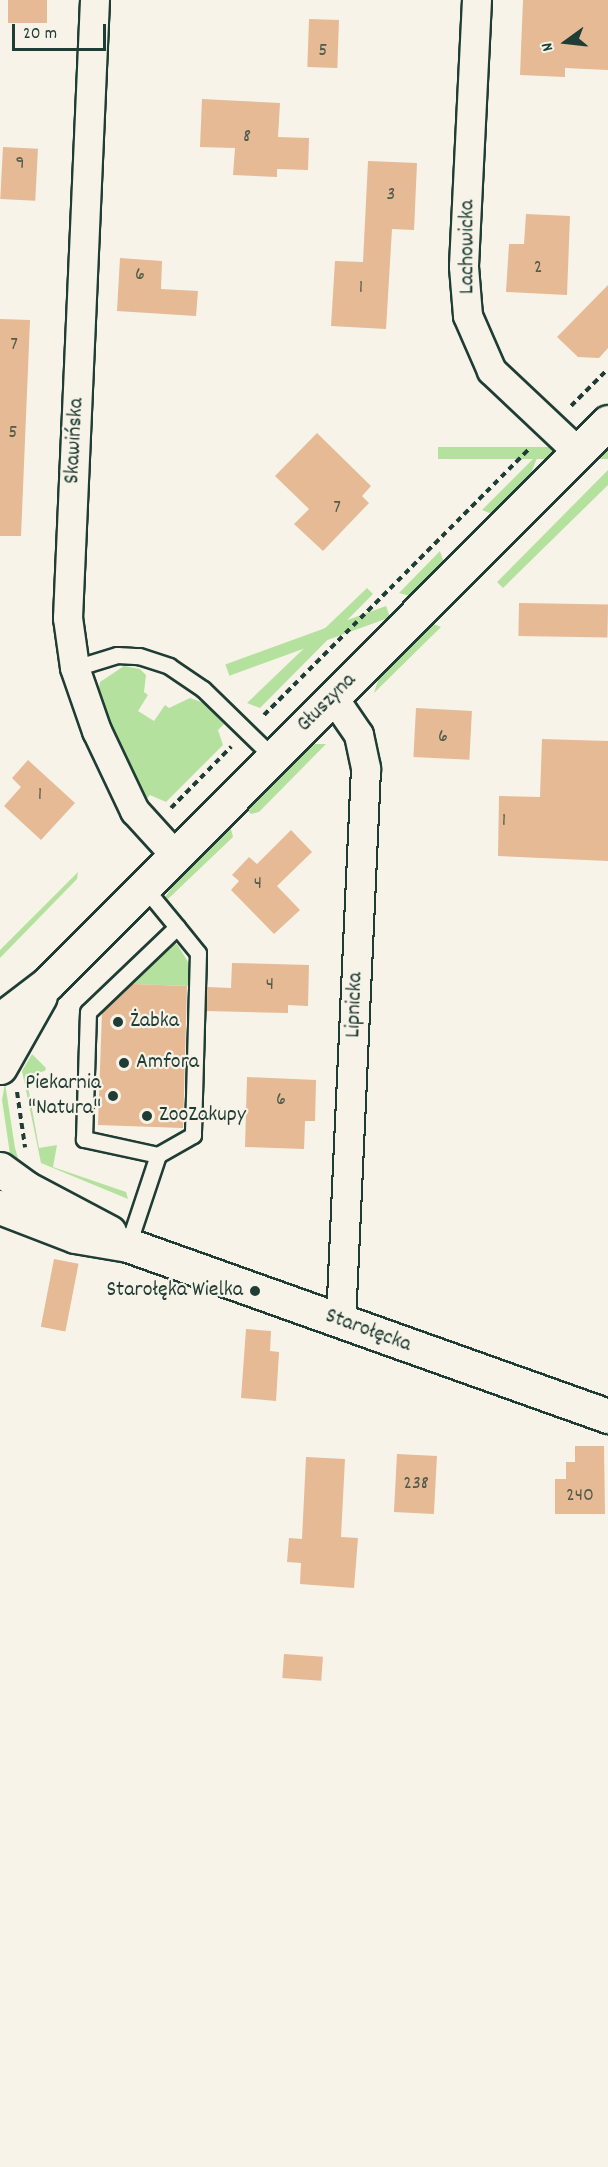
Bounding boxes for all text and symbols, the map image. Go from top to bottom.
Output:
scale bar [15,12,110,50]
north arrow [536,12,596,72]
text: 20 m [23,22,57,47]
house number: 5 [318,39,328,63]
text: N [536,40,560,54]
house number: 8 [243,125,251,149]
house number: 9 [15,152,25,176]
house number: 3 [387,183,395,207]
street label: Lachowicka [455,200,481,294]
house number: 2 [534,256,542,280]
house number: 6 [135,263,145,287]
house number: 1 [359,276,363,300]
house number: 7 [10,333,18,357]
street label: Skawińska [60,397,90,485]
house number: 5 [8,421,18,445]
house number: 7 [333,496,341,520]
street label: Głuszyna [292,668,362,738]
house number: 6 [438,725,448,749]
house number: 1 [38,783,42,807]
house number: 1 [502,809,506,833]
house number: 4 [254,872,262,896]
street label: Lipnicka [341,972,369,1038]
house number: 4 [266,973,274,997]
place label: Żabka [130,1009,179,1035]
marker: Żabka [111,1015,125,1029]
place label: Amfora [136,1050,199,1076]
marker: Amfora [117,1056,131,1070]
place label: Piekarnia "Natura" [25,1070,101,1122]
house number: 6 [276,1088,286,1112]
marker: Piekarnia "Natura" [106,1089,120,1103]
place label: ZooZakupy [159,1103,246,1129]
marker: ZooZakupy [140,1109,154,1123]
place label: Starołęka Wielka [106,1278,243,1304]
marker: Starołęka Wielka [248,1284,262,1298]
street label: Starołęcka [321,1303,415,1359]
house number: 238 [403,1472,429,1496]
house number: 240 [566,1484,594,1508]

